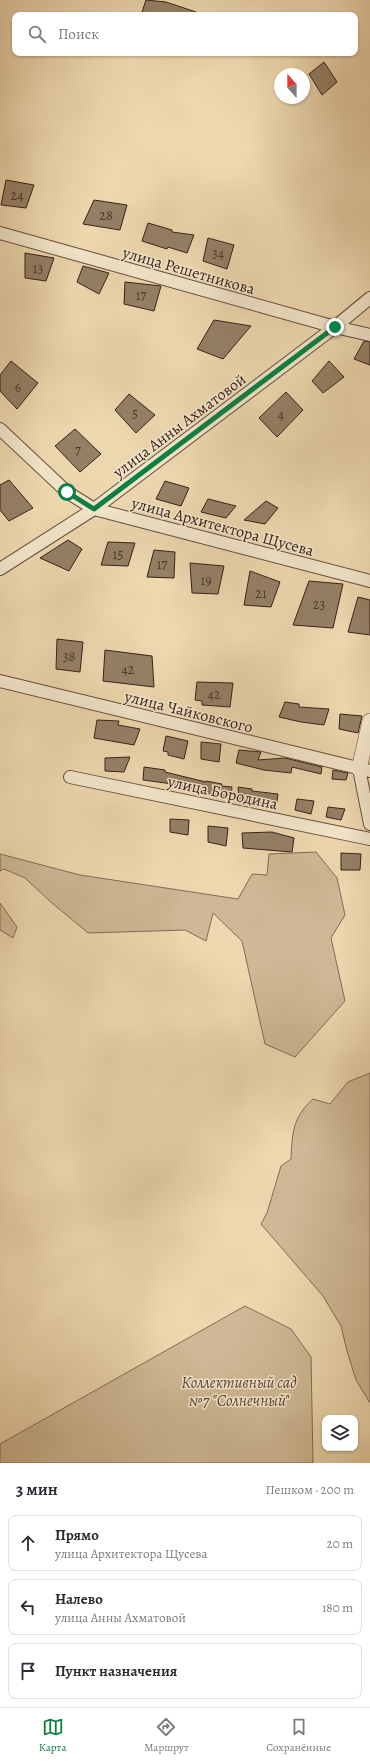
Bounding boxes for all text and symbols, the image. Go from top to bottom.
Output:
search box [12,12,358,56]
icon: search [26,23,48,45]
text: Поиск [58,24,99,44]
north arrow [274,68,310,104]
house number: 24 [11,186,24,205]
house number: 28 [99,206,113,225]
street label: улица Решетникова [119,241,258,301]
house number: 34 [212,244,224,263]
house number: 13 [33,259,43,278]
house number: 17 [136,286,146,305]
route end [326,318,344,336]
street label: улица Анны Ахматовой [108,369,251,484]
house number: 6 [15,378,21,397]
house number: 5 [132,404,138,423]
house number: 4 [278,405,284,424]
house number: 7 [75,441,81,460]
route start [58,483,76,501]
street label: улица Архитектора Щусева [128,492,317,562]
house number: 15 [113,545,123,564]
house number: 17 [157,555,167,574]
house number: 19 [200,571,212,590]
house number: 21 [255,584,267,603]
house number: 23 [313,595,325,614]
house number: 38 [63,647,76,666]
house number: 42 [122,660,135,679]
street label: улица Чайковского [121,685,255,739]
house number: 42 [208,685,221,704]
street label: улица Бородина [165,770,280,816]
park label: Коллективный сад №7 "Солнечный" [181,1372,297,1412]
map controls [322,1415,358,1451]
button: layers [322,1415,358,1451]
text: 3 мин [16,1478,58,1501]
text: Пешком · 200 m [266,1481,354,1498]
text: Прямо [55,1525,99,1545]
icon: ahead [17,1532,39,1554]
text: 20 m [327,1535,353,1552]
text: улица Архитектора Щусева [55,1545,208,1562]
text: Налево [55,1589,103,1609]
icon: left [17,1596,39,1618]
text: 180 m [322,1599,353,1616]
text: улица Анны Ахматовой [55,1609,186,1626]
icon: arrive [17,1660,39,1682]
text: Пункт назначения [55,1661,177,1681]
tab: Карта [39,1716,67,1755]
tab: Маршрут [144,1716,189,1755]
tab: Сохранённые [266,1716,331,1755]

